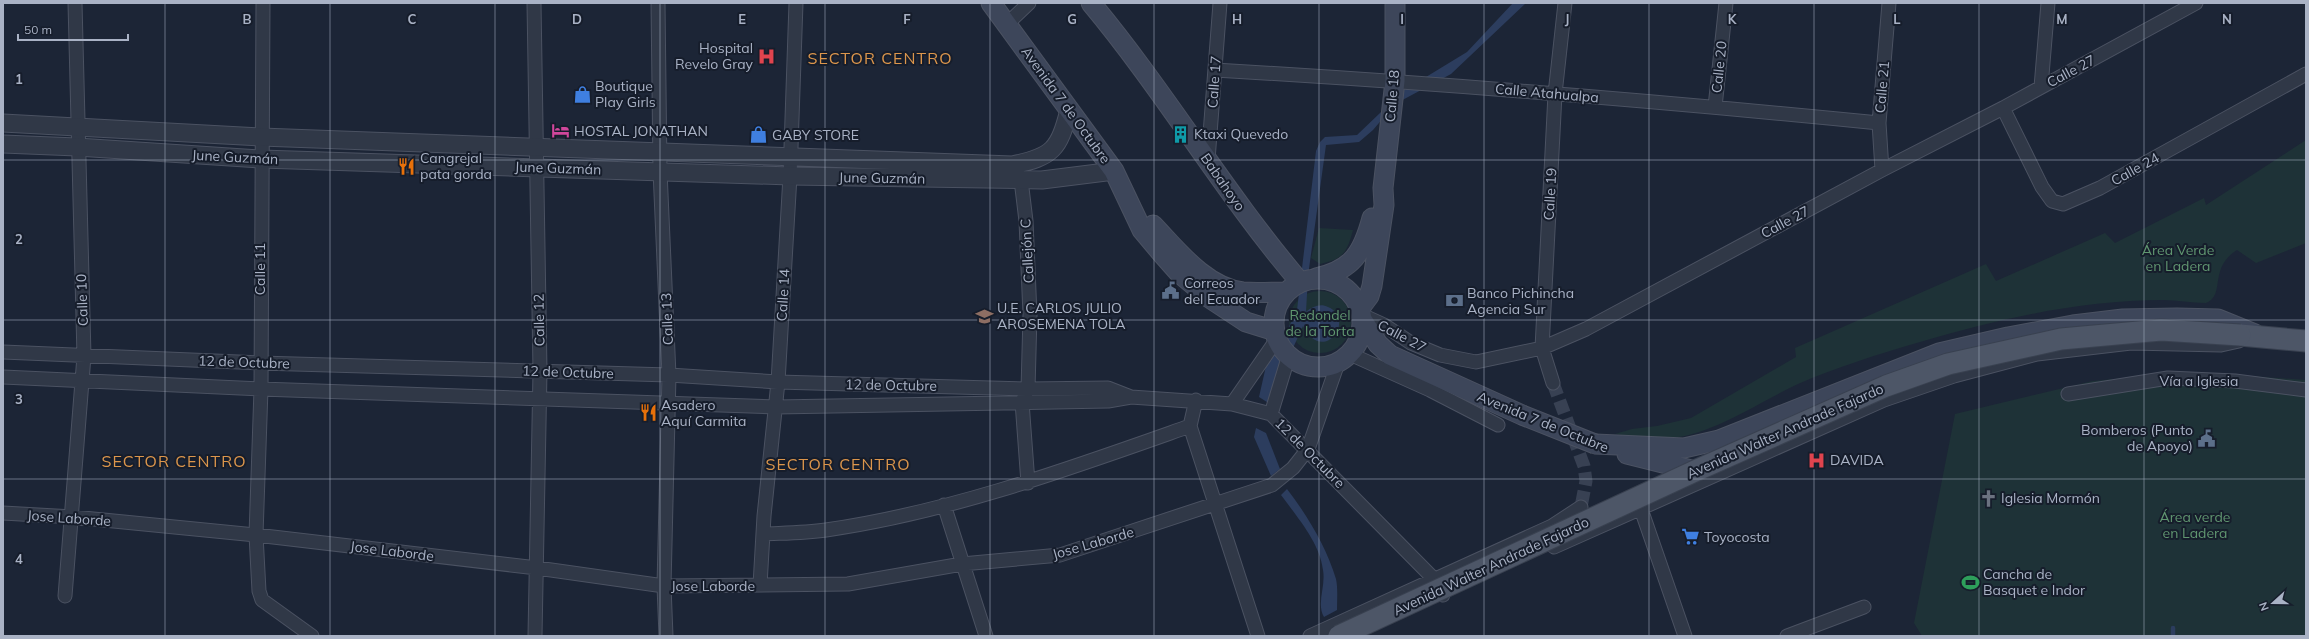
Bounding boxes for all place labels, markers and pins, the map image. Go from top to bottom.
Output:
place label: Hospital Revelo Gray [675,39,754,73]
hospital icon: Hospital Revelo Gray [756,46,776,66]
place label: Boutique Play Girls [595,77,656,111]
shop icon: Boutique Play Girls [572,84,592,104]
hotel icon: HOSTAL JONATHAN [551,121,571,141]
place label: HOSTAL JONATHAN [574,122,708,140]
building icon: Ktaxi Quevedo [1171,124,1191,144]
shop icon: GABY STORE [749,125,769,145]
place label: Ktaxi Quevedo [1194,125,1288,143]
place label: GABY STORE [772,126,859,144]
place label: Cangrejal pata gorda [420,149,492,183]
restaurant icon: Cangrejal pata gorda [397,156,417,176]
place label: Correos del Ecuador [1184,274,1261,308]
public building icon: Correos del Ecuador [1161,281,1181,301]
place label: Banco Pichincha Agencia Sur [1467,284,1574,318]
bank icon: Banco Pichincha Agencia Sur [1444,291,1464,311]
place label: U.E. CARLOS JULIO AROSEMENA TOLA [997,299,1126,333]
school or university icon: U.E. CARLOS JULIO AROSEMENA TOLA [974,306,994,326]
place label: Asadero Aquí Carmita [661,396,746,430]
restaurant icon: Asadero Aquí Carmita [638,403,658,423]
place label: Bomberos (Punto de Apoyo) [2081,421,2193,455]
public building icon: Bomberos (Punto de Apoyo) [2196,428,2216,448]
hospital icon: DAVIDA [1807,450,1827,470]
place label: DAVIDA [1830,451,1884,469]
church icon: Iglesia Mormón [1978,488,1998,508]
place label: Iglesia Mormón [2001,489,2100,507]
supermarket icon: Toyocosta [1681,527,1701,547]
place label: Toyocosta [1704,528,1770,546]
place label: Cancha de Basquet e Indor [1983,565,2086,599]
sports icon: Cancha de Basquet e Indor [1960,572,1980,592]

